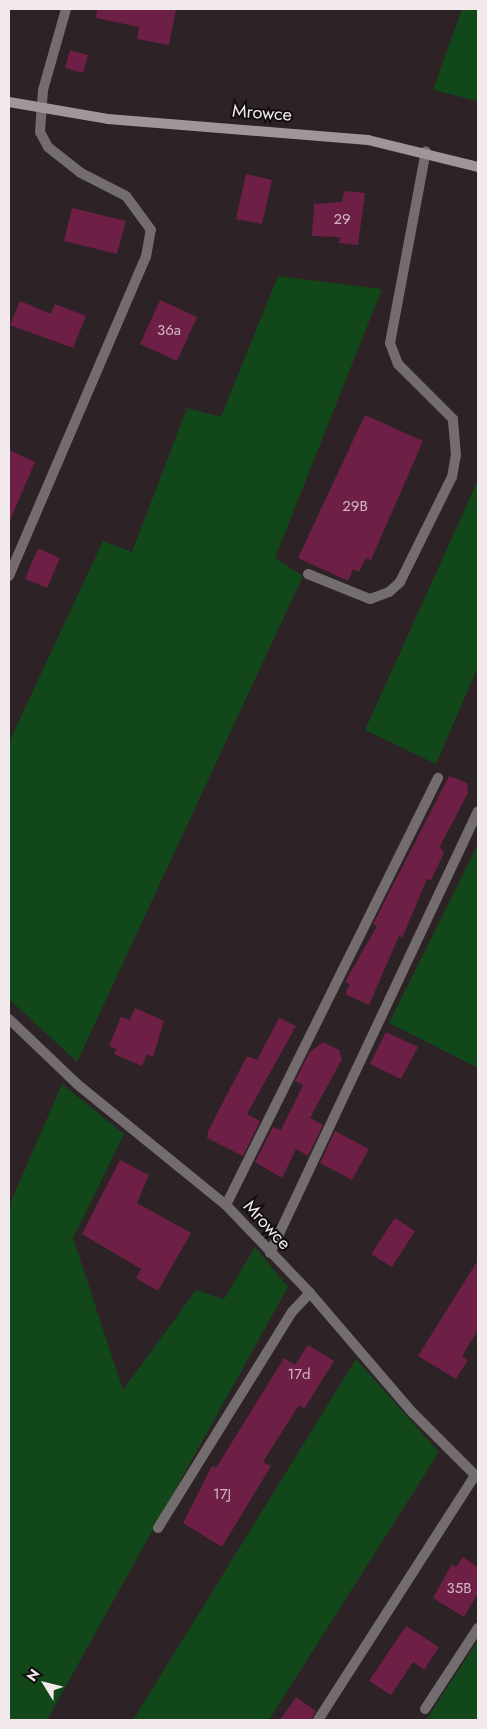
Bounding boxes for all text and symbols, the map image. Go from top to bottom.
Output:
street label: Mrowce [231,100,293,126]
house number: 29 [333,211,351,229]
house number: 36a [157,322,181,340]
house number: 29B [342,498,368,516]
street label: Mrowce [239,1196,295,1254]
house number: 17d [287,1366,311,1384]
house number: 17J [213,1486,231,1504]
house number: 35B [446,1580,472,1598]
north arrow [20,1659,70,1709]
text: N [22,1665,44,1686]

